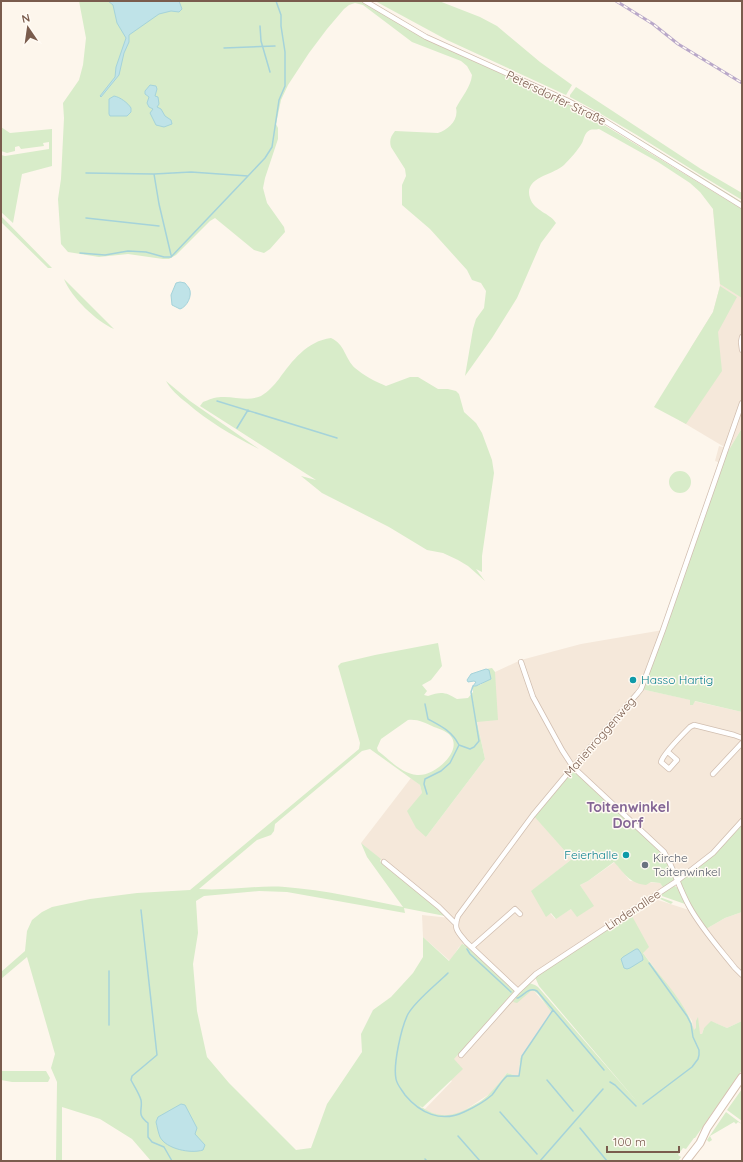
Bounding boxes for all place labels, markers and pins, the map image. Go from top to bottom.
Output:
place label: Hasso Hartig [641,672,713,687]
marker: Hasso Hartig [628,675,638,685]
place label: Feierhalle [564,847,618,862]
marker: Feierhalle [621,850,631,860]
place label: Kirche Toitenwinkel [653,850,721,879]
marker: Kirche Toitenwinkel [640,860,650,870]

